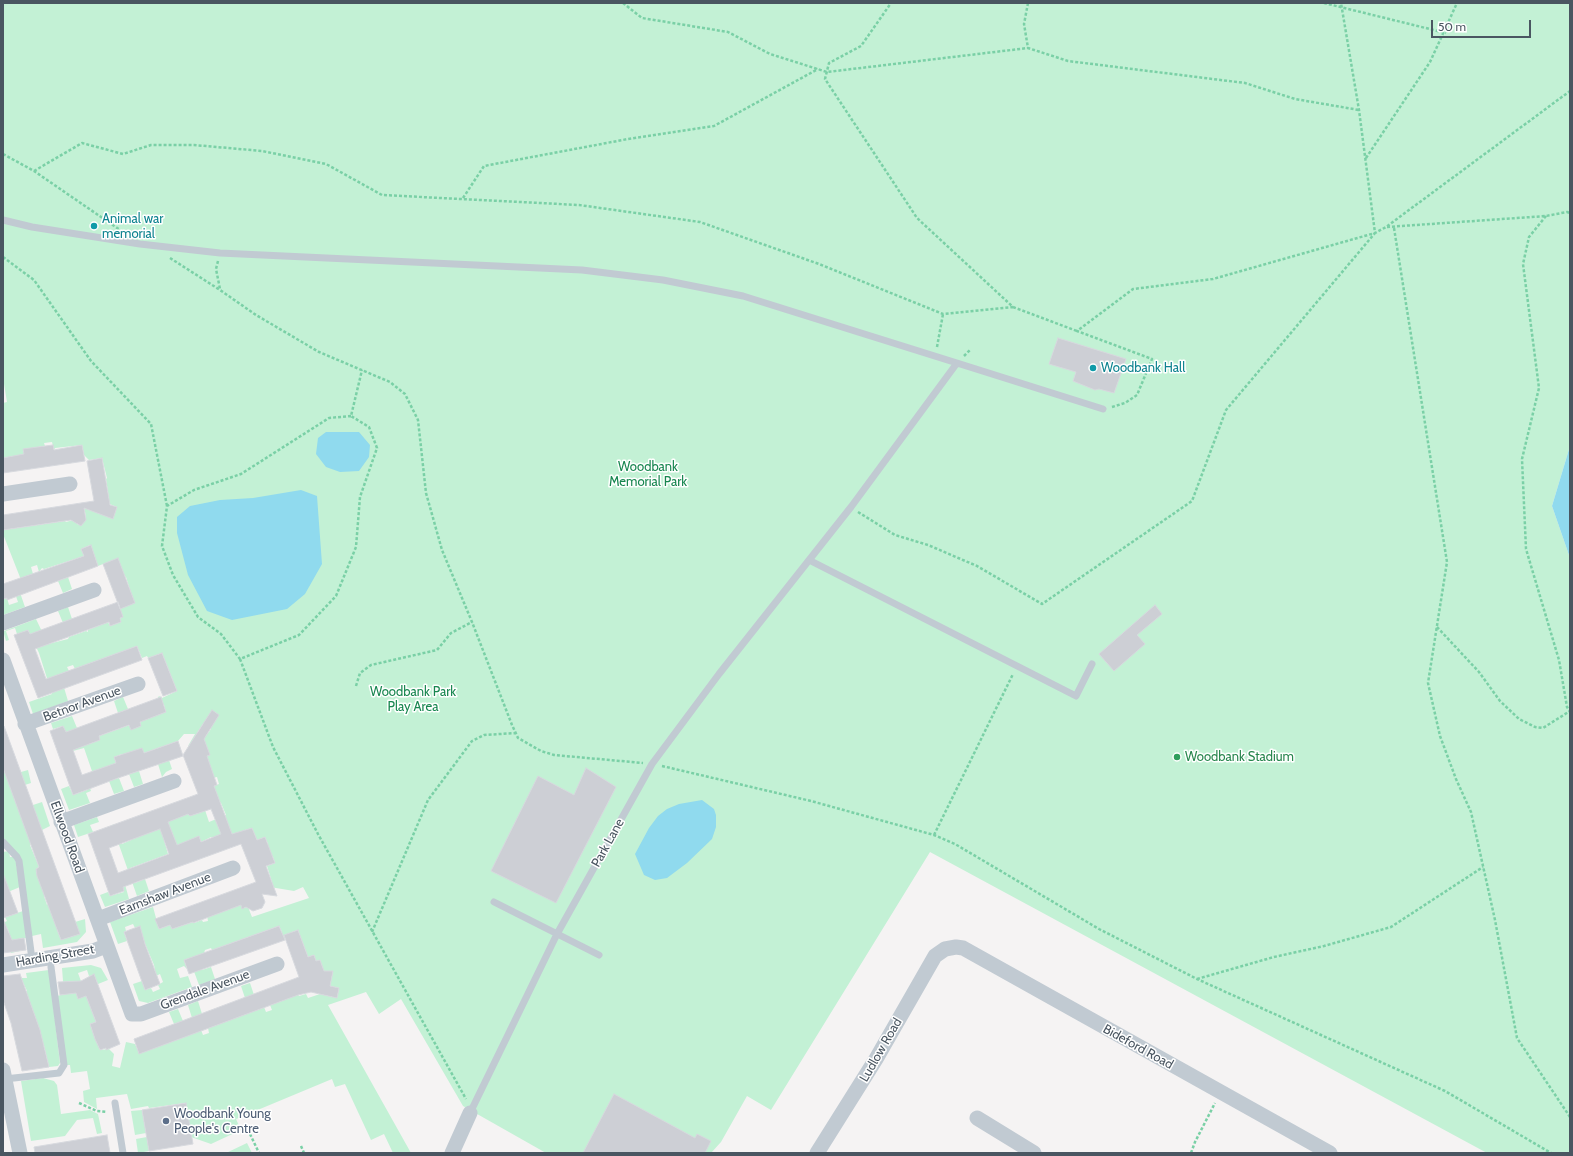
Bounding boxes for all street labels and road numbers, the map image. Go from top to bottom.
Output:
street label: Betnor Avenue [41,683,123,725]
street label: Ellwood Road [47,799,87,875]
street label: Park Lane [588,816,628,870]
street label: Earnshaw Avenue [117,869,213,919]
street label: Harding Street [15,941,95,971]
street label: Grendale Avenue [158,967,252,1013]
street label: Ludlow Road [856,1015,906,1085]
street label: Bideford Road [1100,1021,1176,1073]

